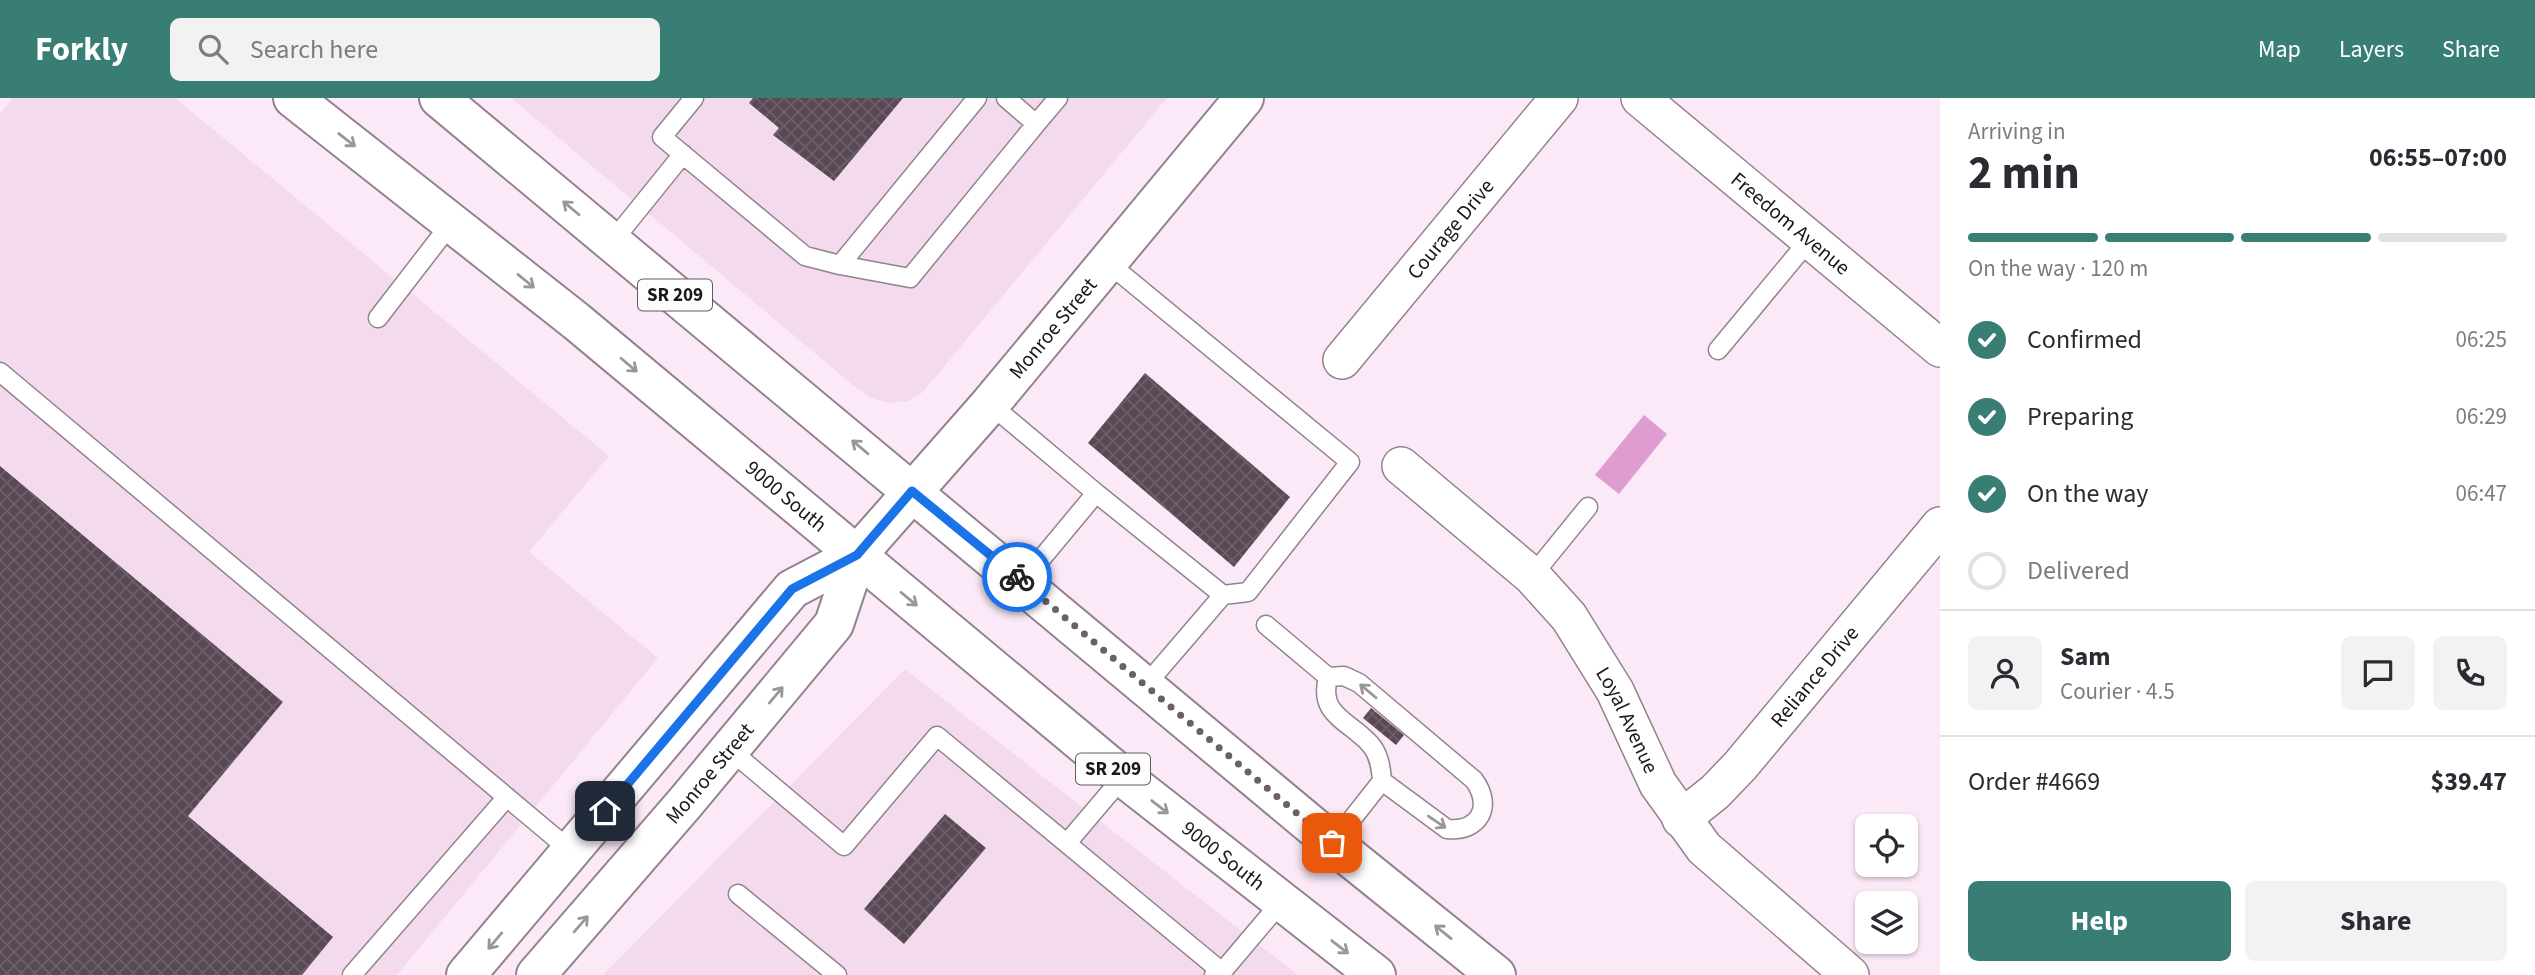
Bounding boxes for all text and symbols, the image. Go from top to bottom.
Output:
search box [170,18,660,81]
text: Forkly [35,26,128,73]
icon: search [194,30,232,68]
text: Search here [250,31,378,68]
text: Map [2258,32,2301,67]
text: Layers [2339,32,2404,67]
text: Share [2442,32,2500,67]
text: Arriving in [1968,115,2066,148]
one-way arrow [337,132,356,147]
text: 06:55–07:00 [2369,139,2507,176]
text: 2 min [1968,141,2080,206]
street label: Freedom Avenue [1724,165,1857,282]
street label: Courage Drive [1400,172,1501,286]
one-way arrow [563,200,581,216]
text: On the way · 120 m [1968,252,2148,285]
street label: Monroe Street [1002,271,1104,385]
one-way arrow [516,273,534,288]
road number: SR 209 [638,280,712,310]
icon: check [1968,321,2006,359]
text: Confirmed [2027,321,2142,358]
text: 06:25 [2456,323,2507,356]
one-way arrow [619,357,637,372]
icon: check [1968,398,2006,436]
text: Preparing [2027,398,2133,435]
text: 06:29 [2456,400,2507,433]
one-way arrow [851,439,869,455]
street label: 9000 South [739,453,834,539]
icon: check [1968,475,2006,513]
text: On the way [2027,475,2148,512]
text: 06:47 [2456,477,2507,510]
courier [982,542,1052,612]
text: Delivered [2027,552,2130,589]
icon: bike [998,558,1036,596]
one-way arrow [900,591,918,607]
street label: Reliance Drive [1763,619,1866,734]
button: person [1968,636,2042,710]
button: chat [2341,636,2415,710]
button: phone [2433,636,2507,710]
text: Sam [2060,638,2110,675]
street label: Loyal Avenue [1588,661,1666,778]
text: Courier · 4.5 [2060,675,2175,708]
one-way arrow [1360,683,1378,699]
one-way arrow [768,686,784,704]
street label: Monroe Street [658,716,761,831]
road number: SR 209 [1076,754,1150,784]
text: Order #4669 [1968,763,2100,800]
text: $39.47 [2431,763,2507,800]
pin [575,781,635,841]
icon: home [586,792,624,830]
one-way arrow [1151,799,1169,814]
street label: 9000 South [1175,813,1271,898]
pin [1302,813,1362,873]
one-way arrow [1427,814,1446,829]
map controls [1855,814,1918,954]
button: locate [1855,814,1918,877]
icon: bag [1313,824,1351,862]
button: Help [1968,881,2231,961]
button: Share [2245,881,2507,961]
button: layers [1855,891,1918,954]
one-way arrow [573,915,589,933]
one-way arrow [1435,925,1453,940]
one-way arrow [487,931,503,949]
one-way arrow [1330,939,1348,954]

